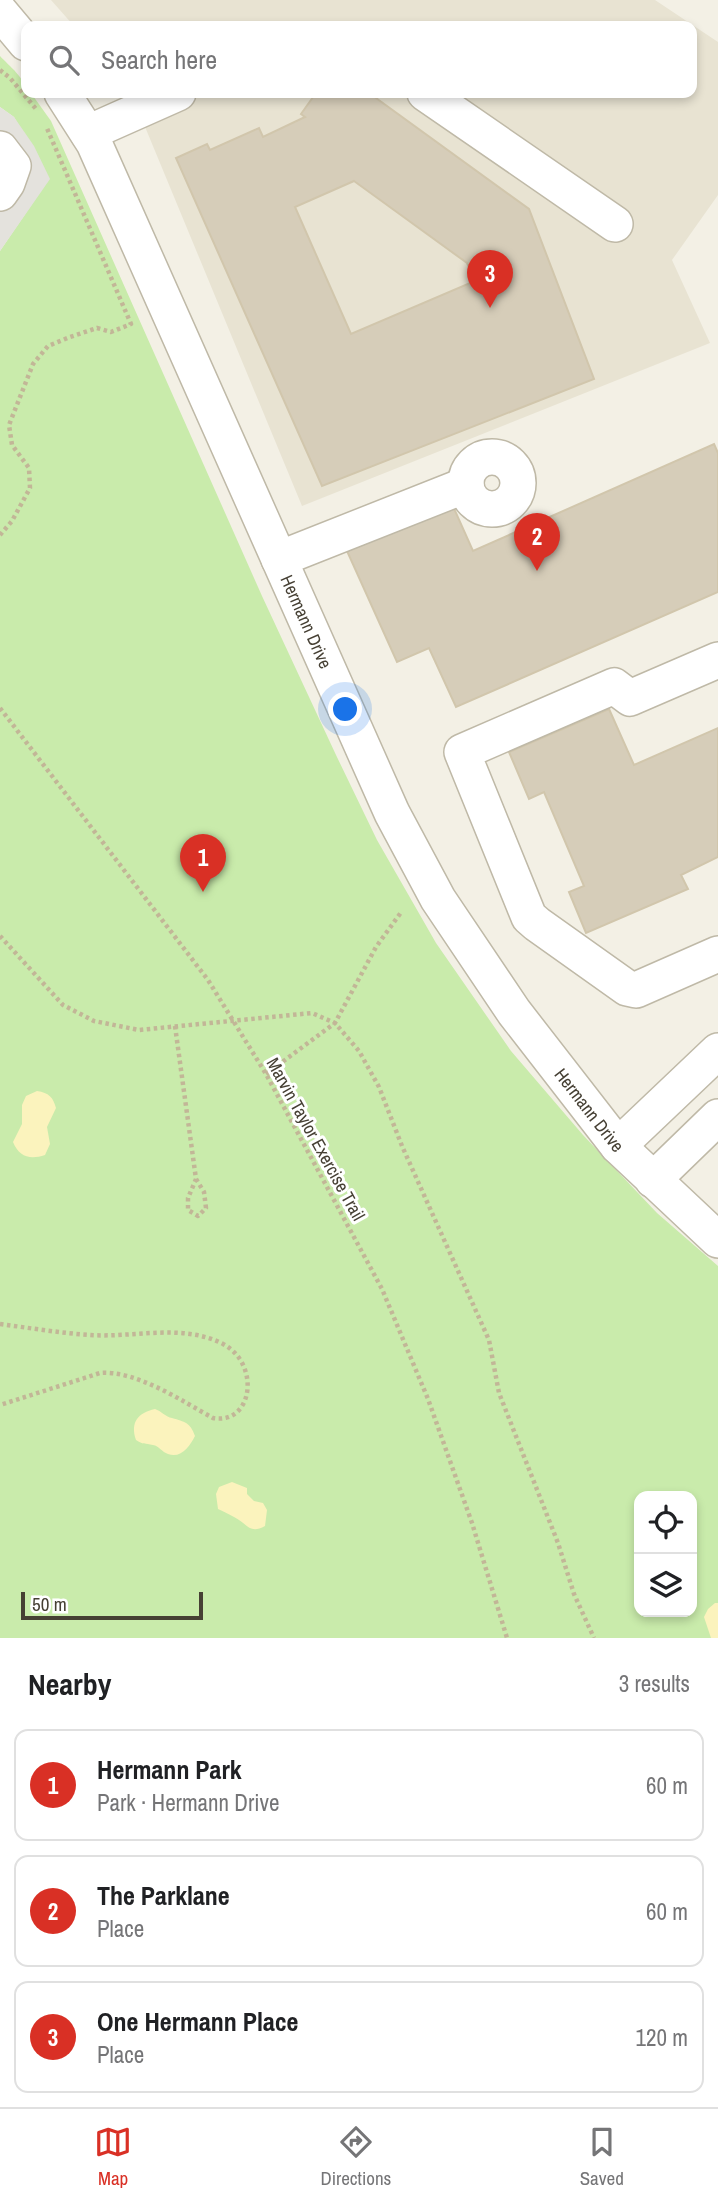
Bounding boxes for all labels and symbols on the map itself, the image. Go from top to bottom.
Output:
pin: 3 [467,250,513,308]
pin: 2 [514,513,560,571]
street label: Hermann Drive [275,571,339,672]
your location [328,692,362,726]
pin: 1 [180,834,226,892]
street label: Marvin Taylor Exercise Trail [261,1053,371,1225]
street label: Hermann Drive [549,1062,630,1157]
scale bar [21,1589,203,1621]

